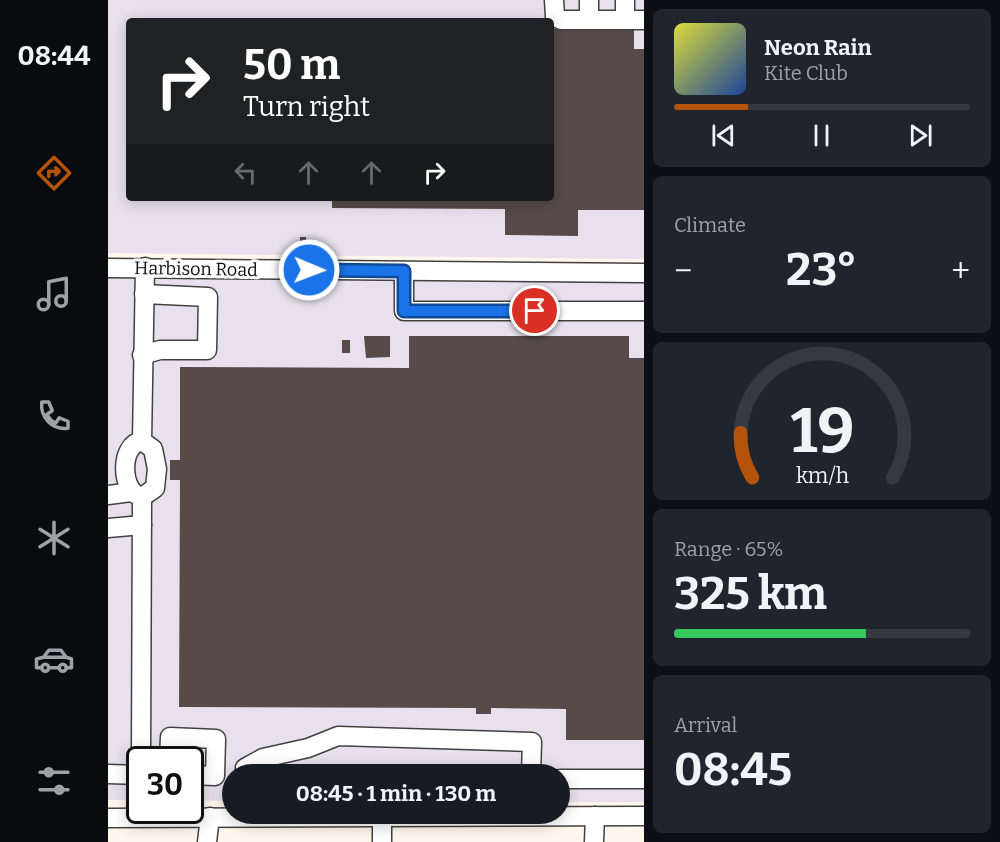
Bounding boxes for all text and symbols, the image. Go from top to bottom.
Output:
text: Neon Rain [764,34,872,61]
text: 08:44 [18,40,90,72]
text: 50 m [243,40,340,90]
icon: right [144,42,222,120]
text: Kite Club [764,61,848,85]
text: Turn right [243,91,370,123]
icon: previous [707,119,740,152]
icon: pause [805,119,838,152]
icon: next [904,119,937,152]
icon: directions [33,152,75,194]
icon: left [229,156,262,189]
icon: ahead [292,156,325,189]
icon: ahead [355,156,388,189]
icon: right [418,156,451,189]
text: Climate [674,213,746,237]
position arrow [277,238,341,302]
text: 23° [786,243,857,297]
text: − [674,251,692,291]
text: + [951,251,970,291]
street label: Harbison Road [134,257,258,281]
icon: music [33,273,75,315]
pin [509,285,560,336]
icon: arrive [518,294,551,327]
text: 19 [790,394,854,469]
icon: phone [33,395,75,437]
text: km/h [795,463,849,489]
icon: climate [33,517,75,559]
text: Range · 65% [674,537,783,561]
text: 325 km [674,567,827,621]
icon: car [33,638,75,680]
text: Arrival [674,713,737,737]
text: 08:45 [674,743,792,797]
speed limit sign: 30 [126,746,204,824]
icon: filters [33,760,75,802]
text: 08:45 · 1 min · 130 m [296,780,496,807]

